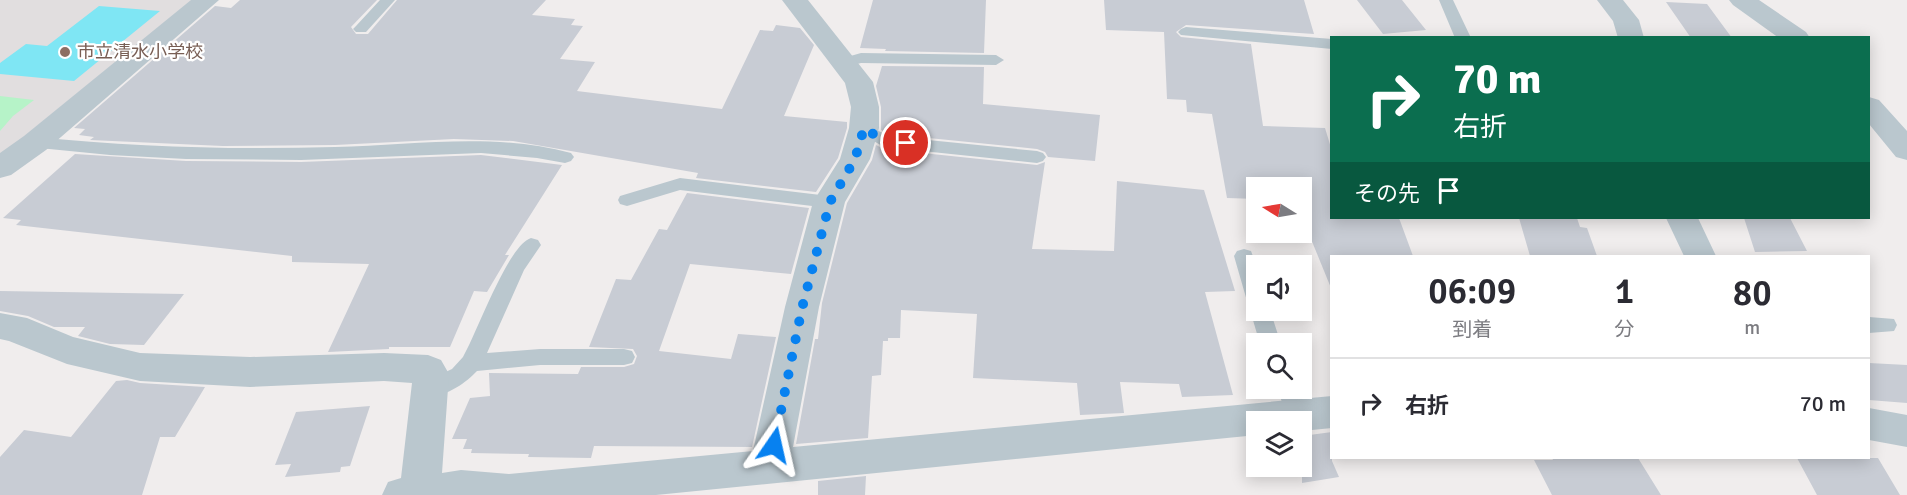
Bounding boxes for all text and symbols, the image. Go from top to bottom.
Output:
place label: 市立清水小学校 [77,41,203,63]
marker: 市立清水小学校 [58,45,72,59]
text: 70 m [1453,54,1542,105]
icon: right [1354,60,1432,138]
text: 右折 [1453,111,1507,144]
pin [880,117,931,168]
icon: arrive [889,126,922,159]
icon: arrive [1432,174,1465,207]
north arrow [1246,177,1312,243]
map controls [1246,177,1312,477]
text: その先 [1354,180,1420,207]
button: sound [1246,255,1312,321]
text: 06:09 [1428,269,1516,314]
text: 1 [1615,269,1634,314]
text: 80 [1733,271,1772,316]
text: m [1744,315,1760,340]
text: 到着 [1452,317,1492,342]
text: 分 [1615,317,1635,342]
button: search [1246,333,1312,399]
icon: right [1354,387,1387,420]
text: 70 m [1800,390,1846,417]
text: 右折 [1405,392,1449,419]
button: layers [1246,411,1312,477]
position arrow [742,413,806,477]

